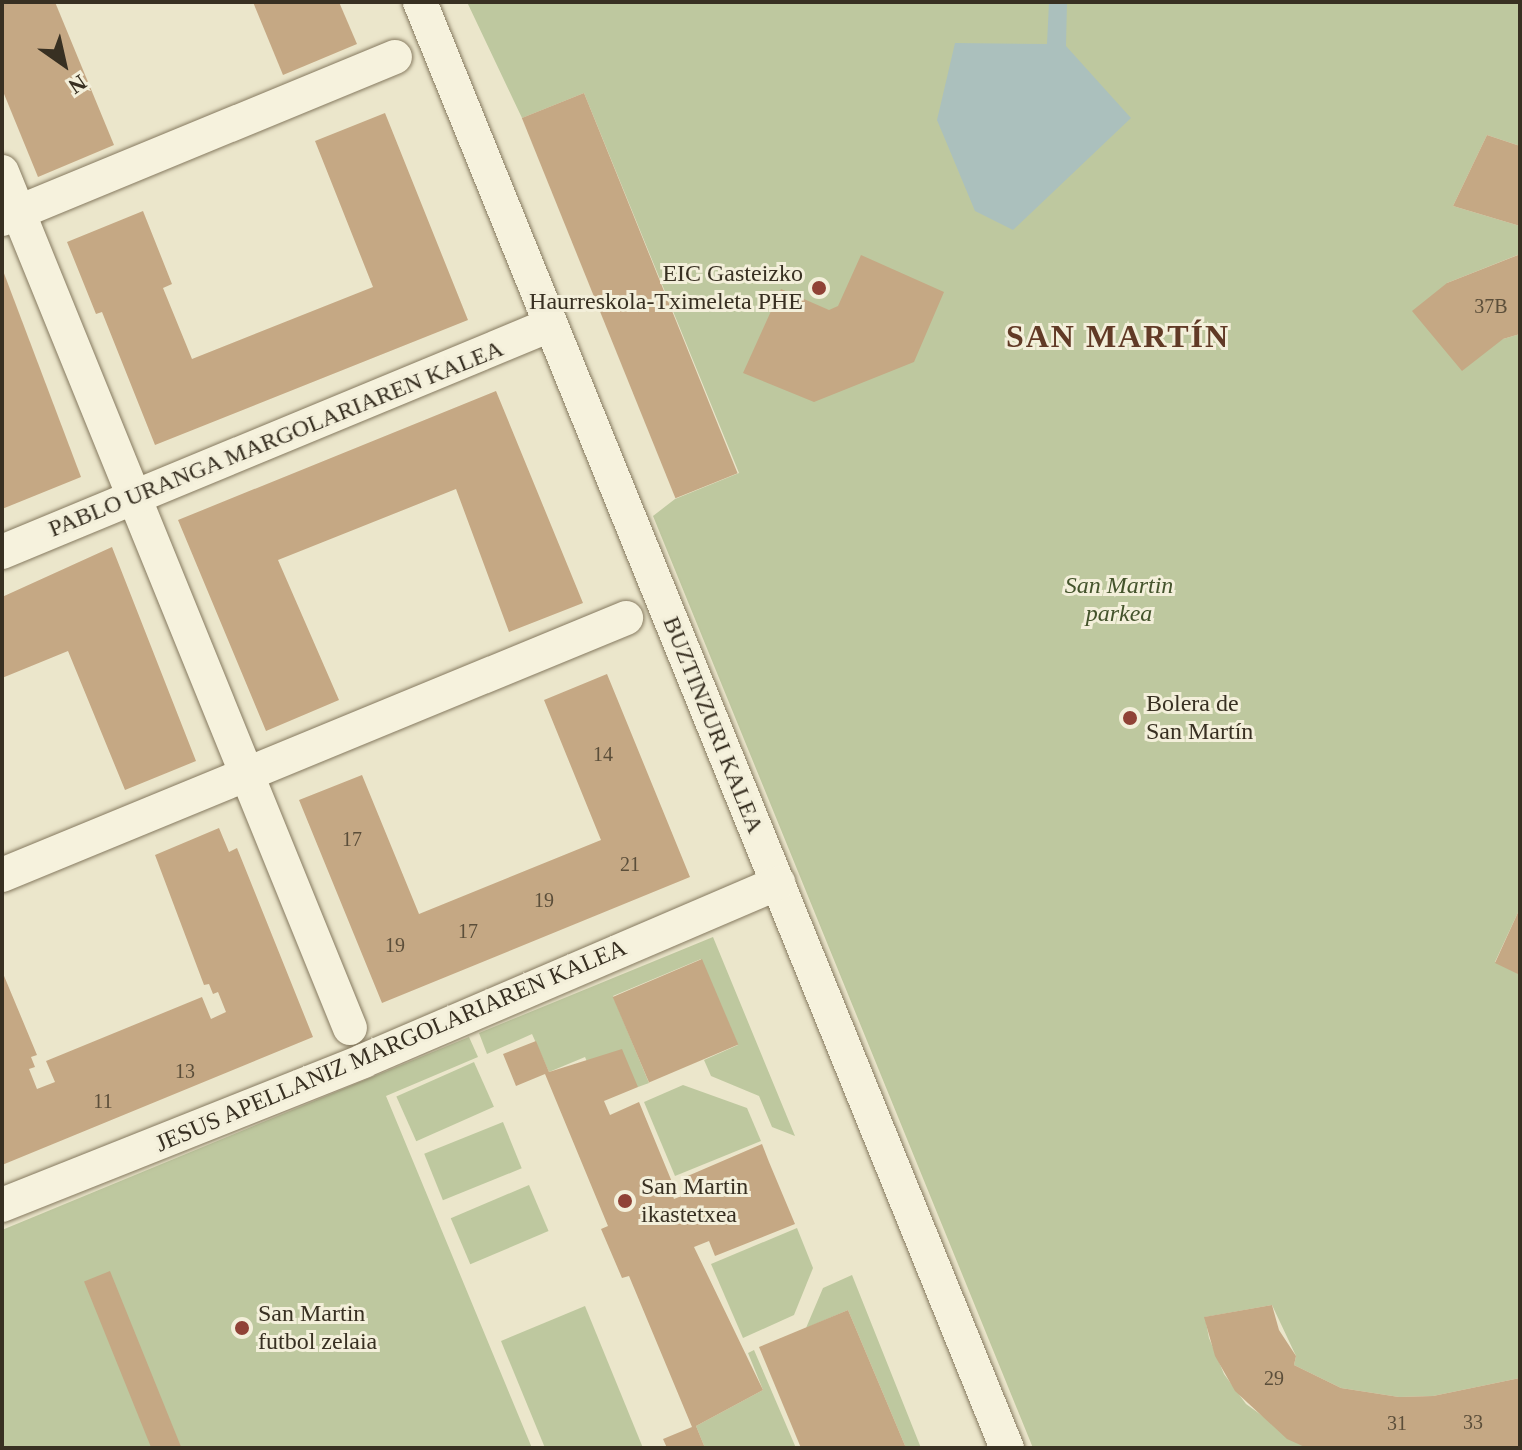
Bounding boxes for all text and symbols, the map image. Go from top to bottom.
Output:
north arrow [24,24,104,104]
text: N [64,70,91,99]
place label: EIC Gasteizko Haurreskola-Tximeleta PHE [529,260,803,316]
marker: EIC Gasteizko Haurreskola-Tximeleta PHE [810,279,828,297]
house number: 37B [1474,294,1508,318]
district label: SAN MARTÍN [1006,317,1230,355]
street label: PABLO URANGA MARGOLARIAREN KALEA [44,334,508,544]
park label: San Martin parkea [1065,572,1173,628]
street label: BUZTINZURI KALEA [656,612,770,838]
place label: Bolera de San Martín [1146,690,1253,746]
marker: Bolera de San Martín [1121,709,1139,727]
house number: 14 [593,742,613,766]
house number: 17 [342,827,362,851]
house number: 21 [620,852,640,876]
house number: 19 [534,888,554,912]
house number: 17 [458,919,478,943]
street label: JESUS APELLANIZ MARGOLARIAREN KALEA [151,933,631,1159]
house number: 19 [385,933,405,957]
house number: 13 [175,1059,195,1083]
house number: 11 [93,1089,113,1113]
place label: San Martin ikastetxea [641,1173,748,1229]
marker: San Martin ikastetxea [616,1192,634,1210]
place label: San Martin futbol zelaia [258,1300,377,1356]
marker: San Martin futbol zelaia [233,1319,251,1337]
house number: 29 [1264,1366,1284,1390]
house number: 33 [1463,1410,1483,1434]
house number: 31 [1387,1411,1407,1435]

